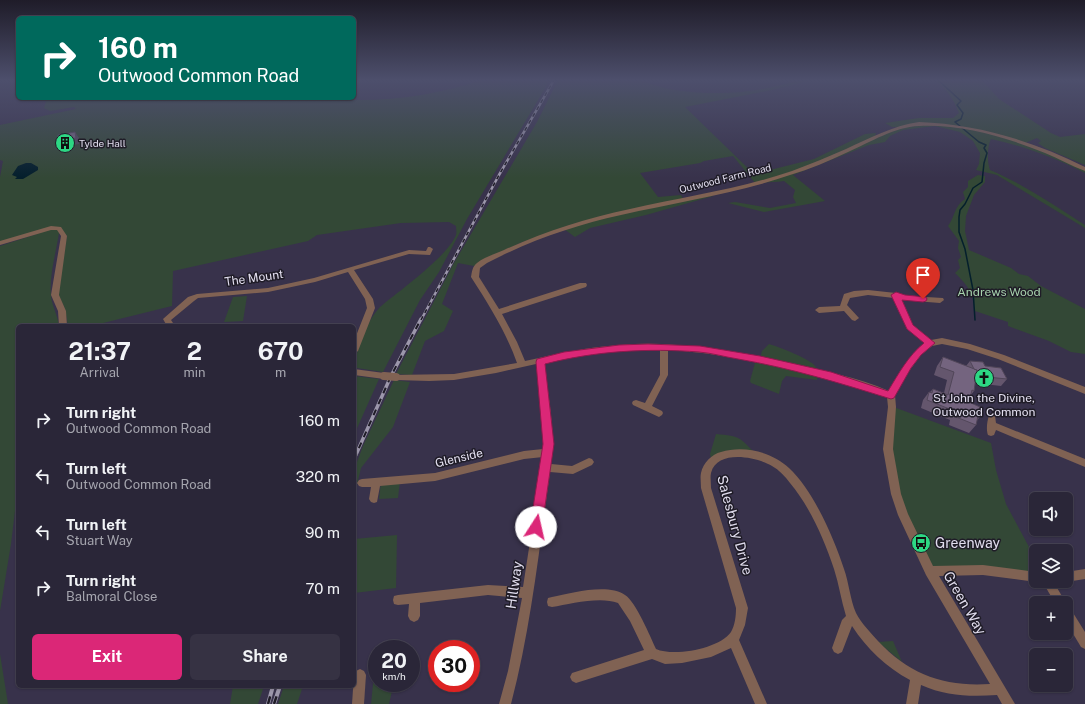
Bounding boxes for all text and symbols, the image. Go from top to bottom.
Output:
text: 160 m [98,31,178,64]
icon: right [32,32,84,84]
text: Outwood Common Road [98,65,299,86]
building icon: Tylde Hall [54,132,76,154]
place label: Tylde Hall [79,137,126,149]
street label: Outwood Farm Road [678,161,772,195]
pin [906,258,940,299]
icon: arrive [912,264,934,286]
street label: The Mount [224,267,285,289]
park label: Andrews Wood [957,285,1041,299]
text: 21:37 [68,337,131,365]
text: 2 [187,337,202,365]
text: 670 [258,337,304,365]
text: Arrival [80,365,120,380]
text: min [183,365,205,380]
text: m [275,365,286,380]
church icon: St John the Divine, Outwood Common [973,367,995,389]
place label: St John the Divine, Outwood Common [933,391,1035,419]
text: Turn right [66,404,136,421]
icon: right [32,409,54,431]
text: 160 m [299,412,340,429]
text: Outwood Common Road [66,421,211,436]
street label: Glenside [434,446,485,470]
text: Turn left [66,460,127,477]
icon: left [32,465,54,487]
text: 320 m [296,468,340,485]
street label: Salesbury Drive [714,473,756,577]
text: Outwood Common Road [66,477,211,492]
map controls [1029,492,1073,692]
button: sound [1029,492,1073,536]
position arrow [515,506,557,548]
text: Turn left [66,516,127,533]
icon: left [32,521,54,543]
text: 90 m [305,524,340,541]
bus stop icon: Greenway [910,532,932,554]
text: Stuart Way [66,533,133,548]
place label: Greenway [935,535,1001,551]
button: layers [1029,544,1073,588]
street label: Hillway [503,560,525,610]
street label: Green Way [940,569,990,638]
text: Turn right [66,572,136,589]
icon: right [32,577,54,599]
text: 70 m [305,580,340,597]
text: Balmoral Close [66,589,157,604]
button: + [1029,596,1073,640]
button: Exit [32,634,182,680]
button: Share [190,634,340,680]
speed limit sign: 30 [428,640,480,692]
button: − [1029,648,1073,692]
text: 20 [381,649,407,673]
text: km/h [382,670,406,682]

